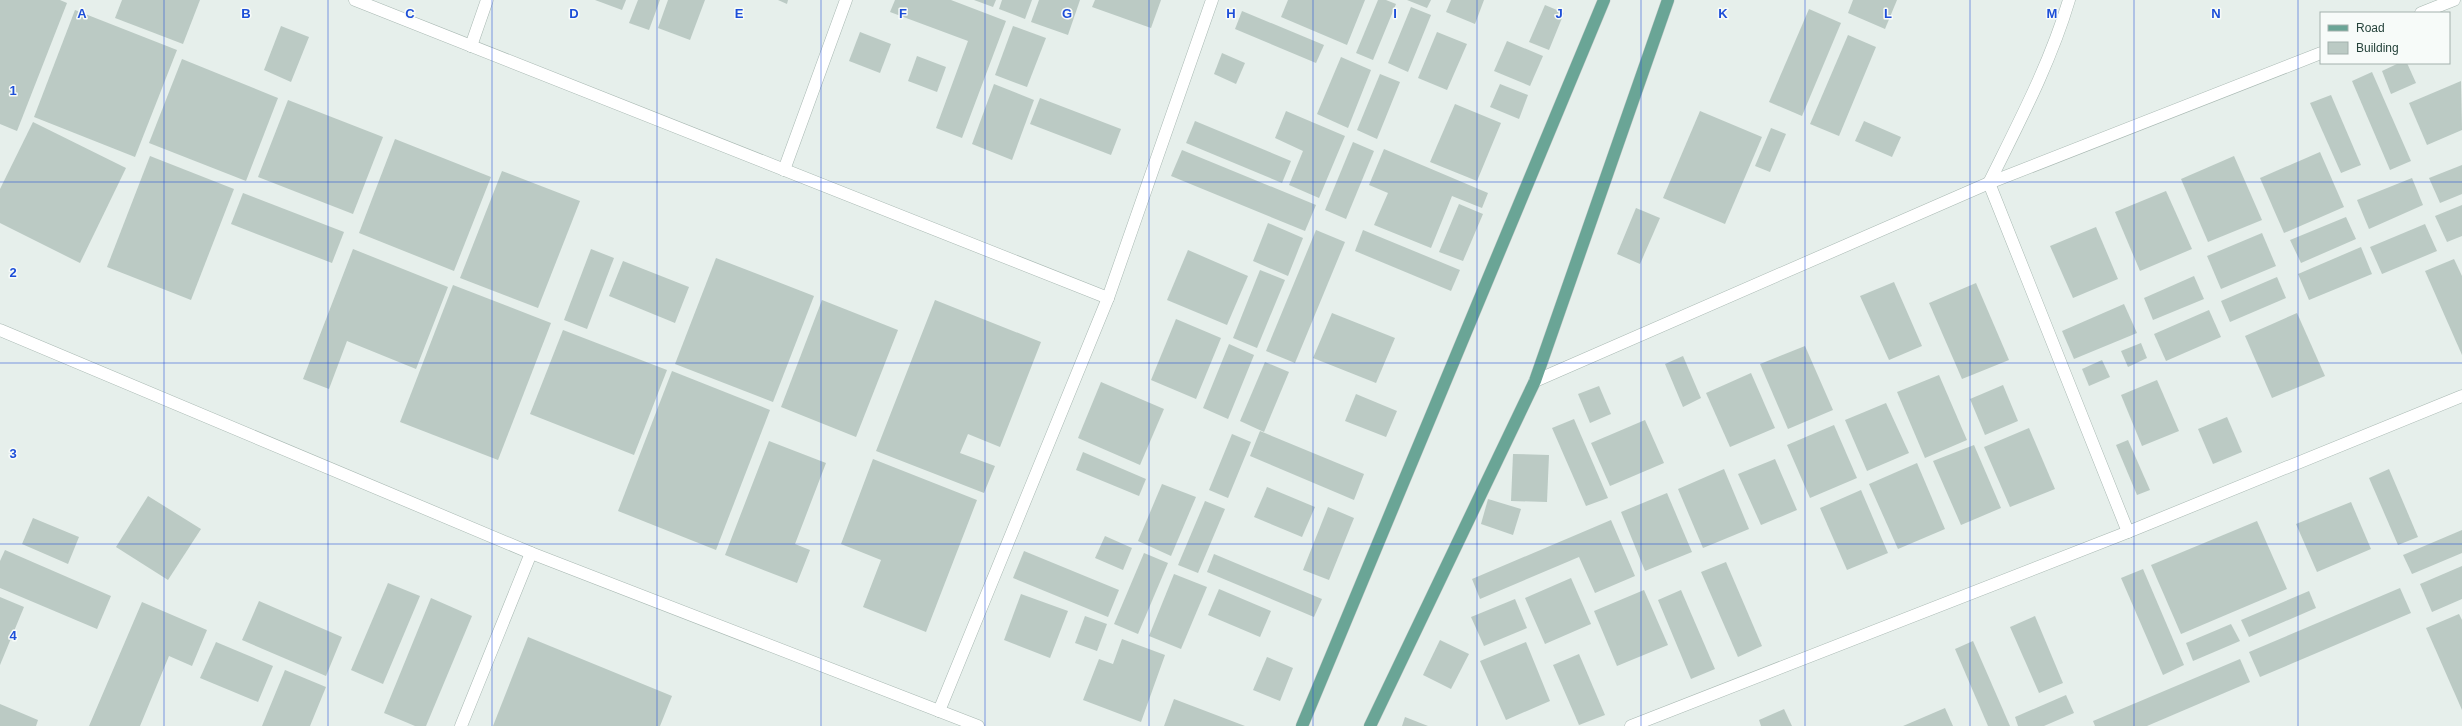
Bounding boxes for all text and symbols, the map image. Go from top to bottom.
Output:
text: A [77,6,87,21]
text: B [241,6,251,21]
text: C [405,6,415,21]
text: D [569,6,579,21]
text: E [735,6,744,21]
text: F [899,6,907,21]
text: G [1062,6,1072,21]
text: H [1226,6,1236,21]
text: I [1393,6,1397,21]
text: J [1555,6,1563,21]
text: K [1718,6,1728,21]
text: L [1884,6,1892,21]
text: M [2047,6,2057,21]
text: N [2211,6,2221,21]
legend [2320,12,2450,64]
text: Road [2356,21,2385,35]
text: Building [2356,41,2399,55]
text: 1 [9,83,17,98]
text: 2 [9,265,17,280]
text: 3 [9,446,17,461]
text: 4 [9,628,17,643]

